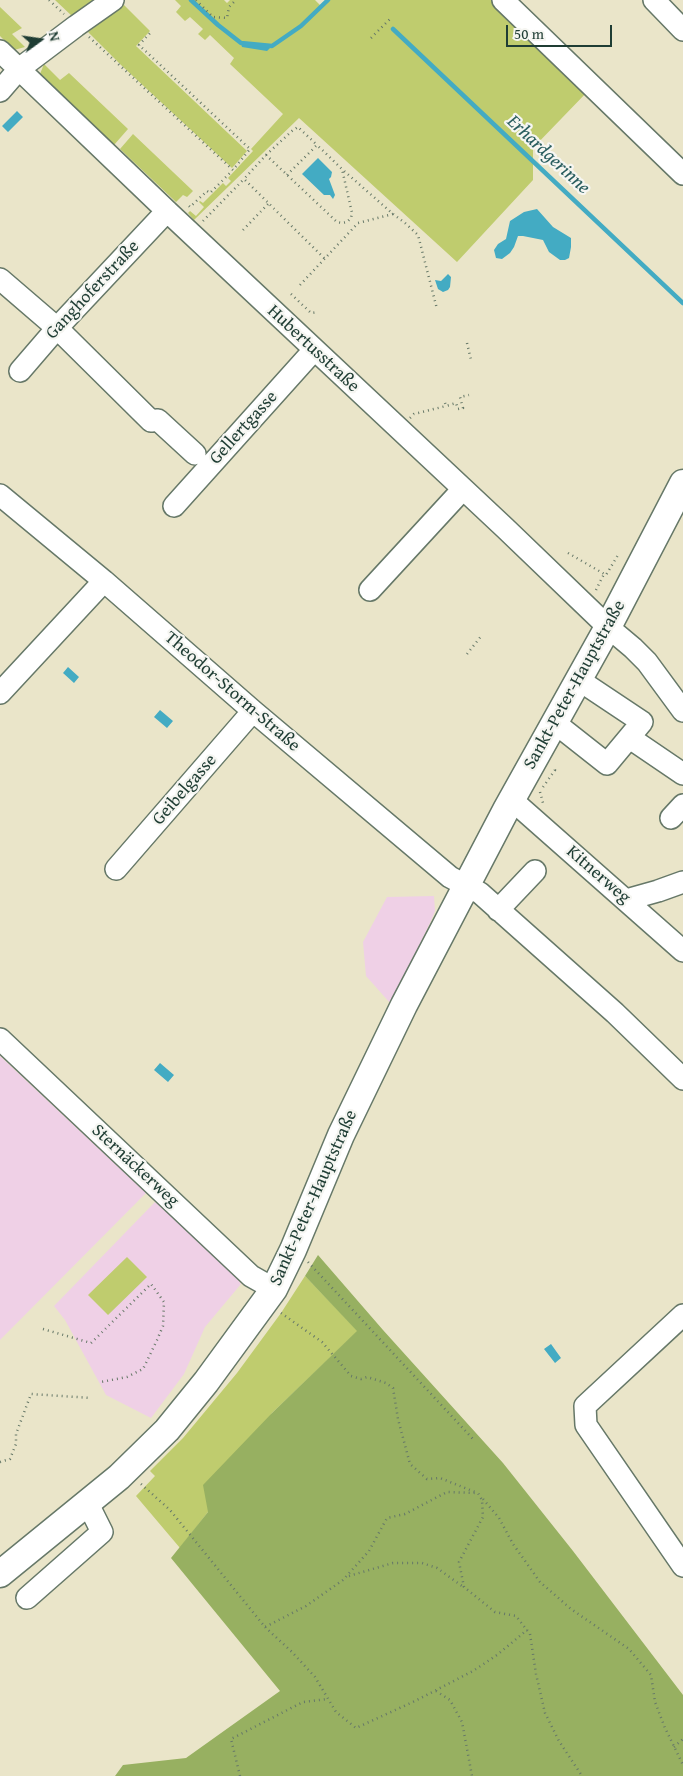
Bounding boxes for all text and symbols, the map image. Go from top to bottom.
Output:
north arrow [15,15,65,65]
scale bar [508,15,614,47]
text: 50 m [514,23,544,44]
text: N [44,29,65,43]
water label: Erhardgerinne [502,111,594,199]
street label: Ganghoferstraße [42,236,144,344]
street label: Hubertusstraße [262,301,364,397]
street label: Gellertgasse [205,387,283,469]
street label: Sankt-Peter-Hauptstraße [519,597,631,773]
street label: Theodor-Storm-Straße [160,627,304,757]
street label: Geibelgasse [148,750,222,830]
street label: Kitnerweg [562,841,634,909]
street label: Sankt-Peter-Hauptstraße [265,1107,363,1289]
street label: Sternäckerweg [87,1120,183,1212]

